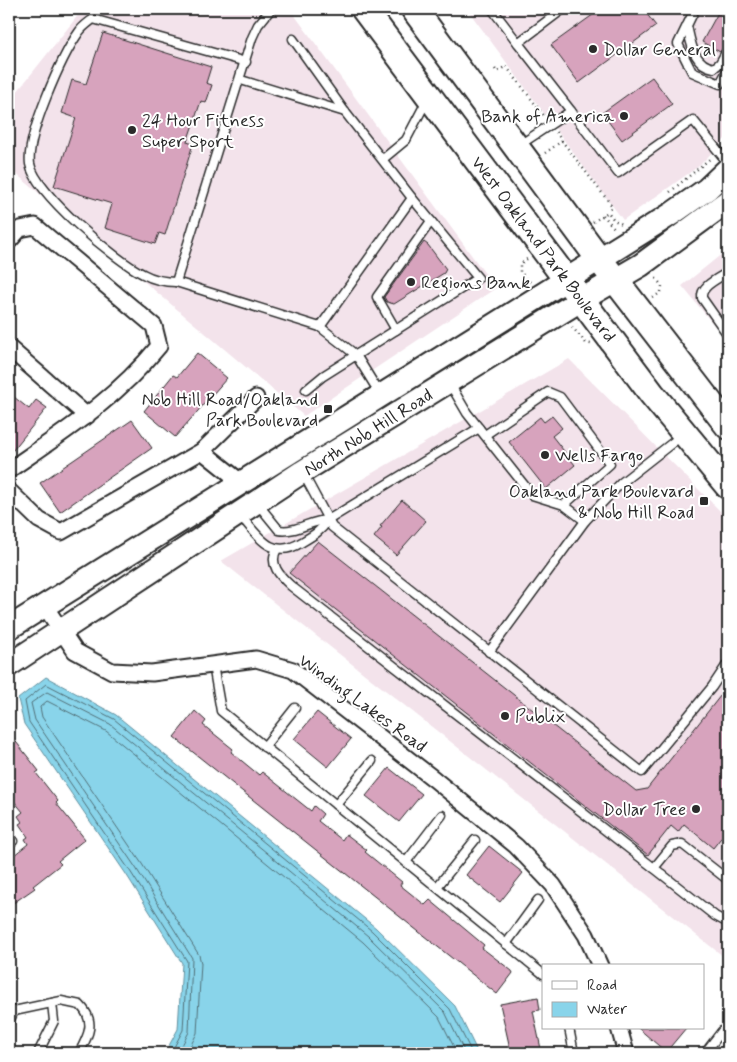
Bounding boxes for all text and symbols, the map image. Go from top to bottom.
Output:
place label: Dollar General [603,38,716,62]
marker: Dollar General [587,43,599,55]
place label: Bank of America [481,105,614,129]
place label: 24 Hour Fitness Super Sport [142,109,264,154]
marker: Bank of America [618,110,630,122]
marker: 24 Hour Fitness Super Sport [126,124,138,136]
street label: West Oakland Park Boulevard [465,152,621,348]
place label: Regions Bank [421,271,530,297]
marker: Regions Bank [405,276,417,288]
street label: North Nob Hill Road [300,384,437,482]
place label: Nob Hill Road/Oakland Park Boulevard [142,388,318,433]
marker: Nob Hill Road/Oakland Park Boulevard [322,403,334,415]
place label: Wells Fargo [555,444,643,468]
marker: Wells Fargo [539,449,551,461]
place label: Oakland Park Boulevard & Nob Hill Road [509,480,694,525]
marker: Oakland Park Boulevard & Nob Hill Road [698,495,710,507]
street label: Winding Lakes Road [292,649,432,760]
place label: Publix [515,705,566,729]
marker: Publix [499,710,511,722]
place label: Dollar Tree [603,798,686,822]
marker: Dollar Tree [690,803,702,815]
legend [542,964,704,1030]
text: Road [587,976,617,996]
text: Water [587,1000,627,1020]

